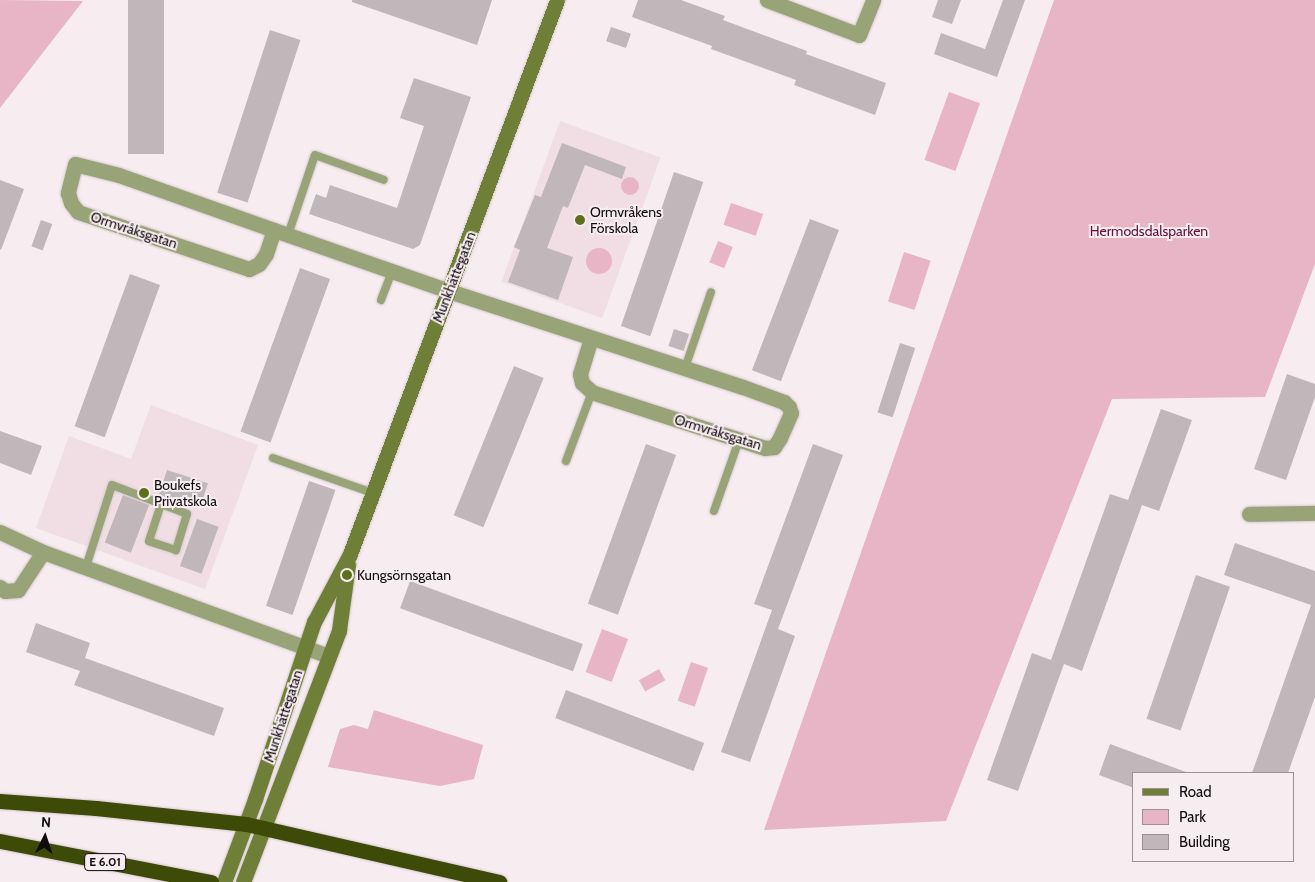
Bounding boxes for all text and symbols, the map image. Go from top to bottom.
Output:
place label: Ormvråkens Förskola [590,204,662,236]
street label: Ormvråksgatan [89,208,179,252]
marker: Ormvråkens Förskola [574,214,586,226]
park label: Hermodsdalsparken [1090,223,1208,239]
street label: Munkhättegatan [429,229,479,325]
street label: Ormvråksgatan [673,411,763,453]
place label: Boukefs Privatskola [154,477,217,510]
marker: Boukefs Privatskola [138,487,150,499]
place label: Kungsörnsgatan [357,567,451,583]
marker: Kungsörnsgatan [341,569,353,581]
street label: Munkhättegatan [260,668,306,764]
legend [1132,772,1295,862]
text: Road [1179,783,1212,801]
text: Park [1179,808,1206,826]
north arrow [20,812,70,862]
text: N [40,813,52,831]
text: Building [1179,833,1230,851]
road number: E 6.01 [84,852,126,872]

